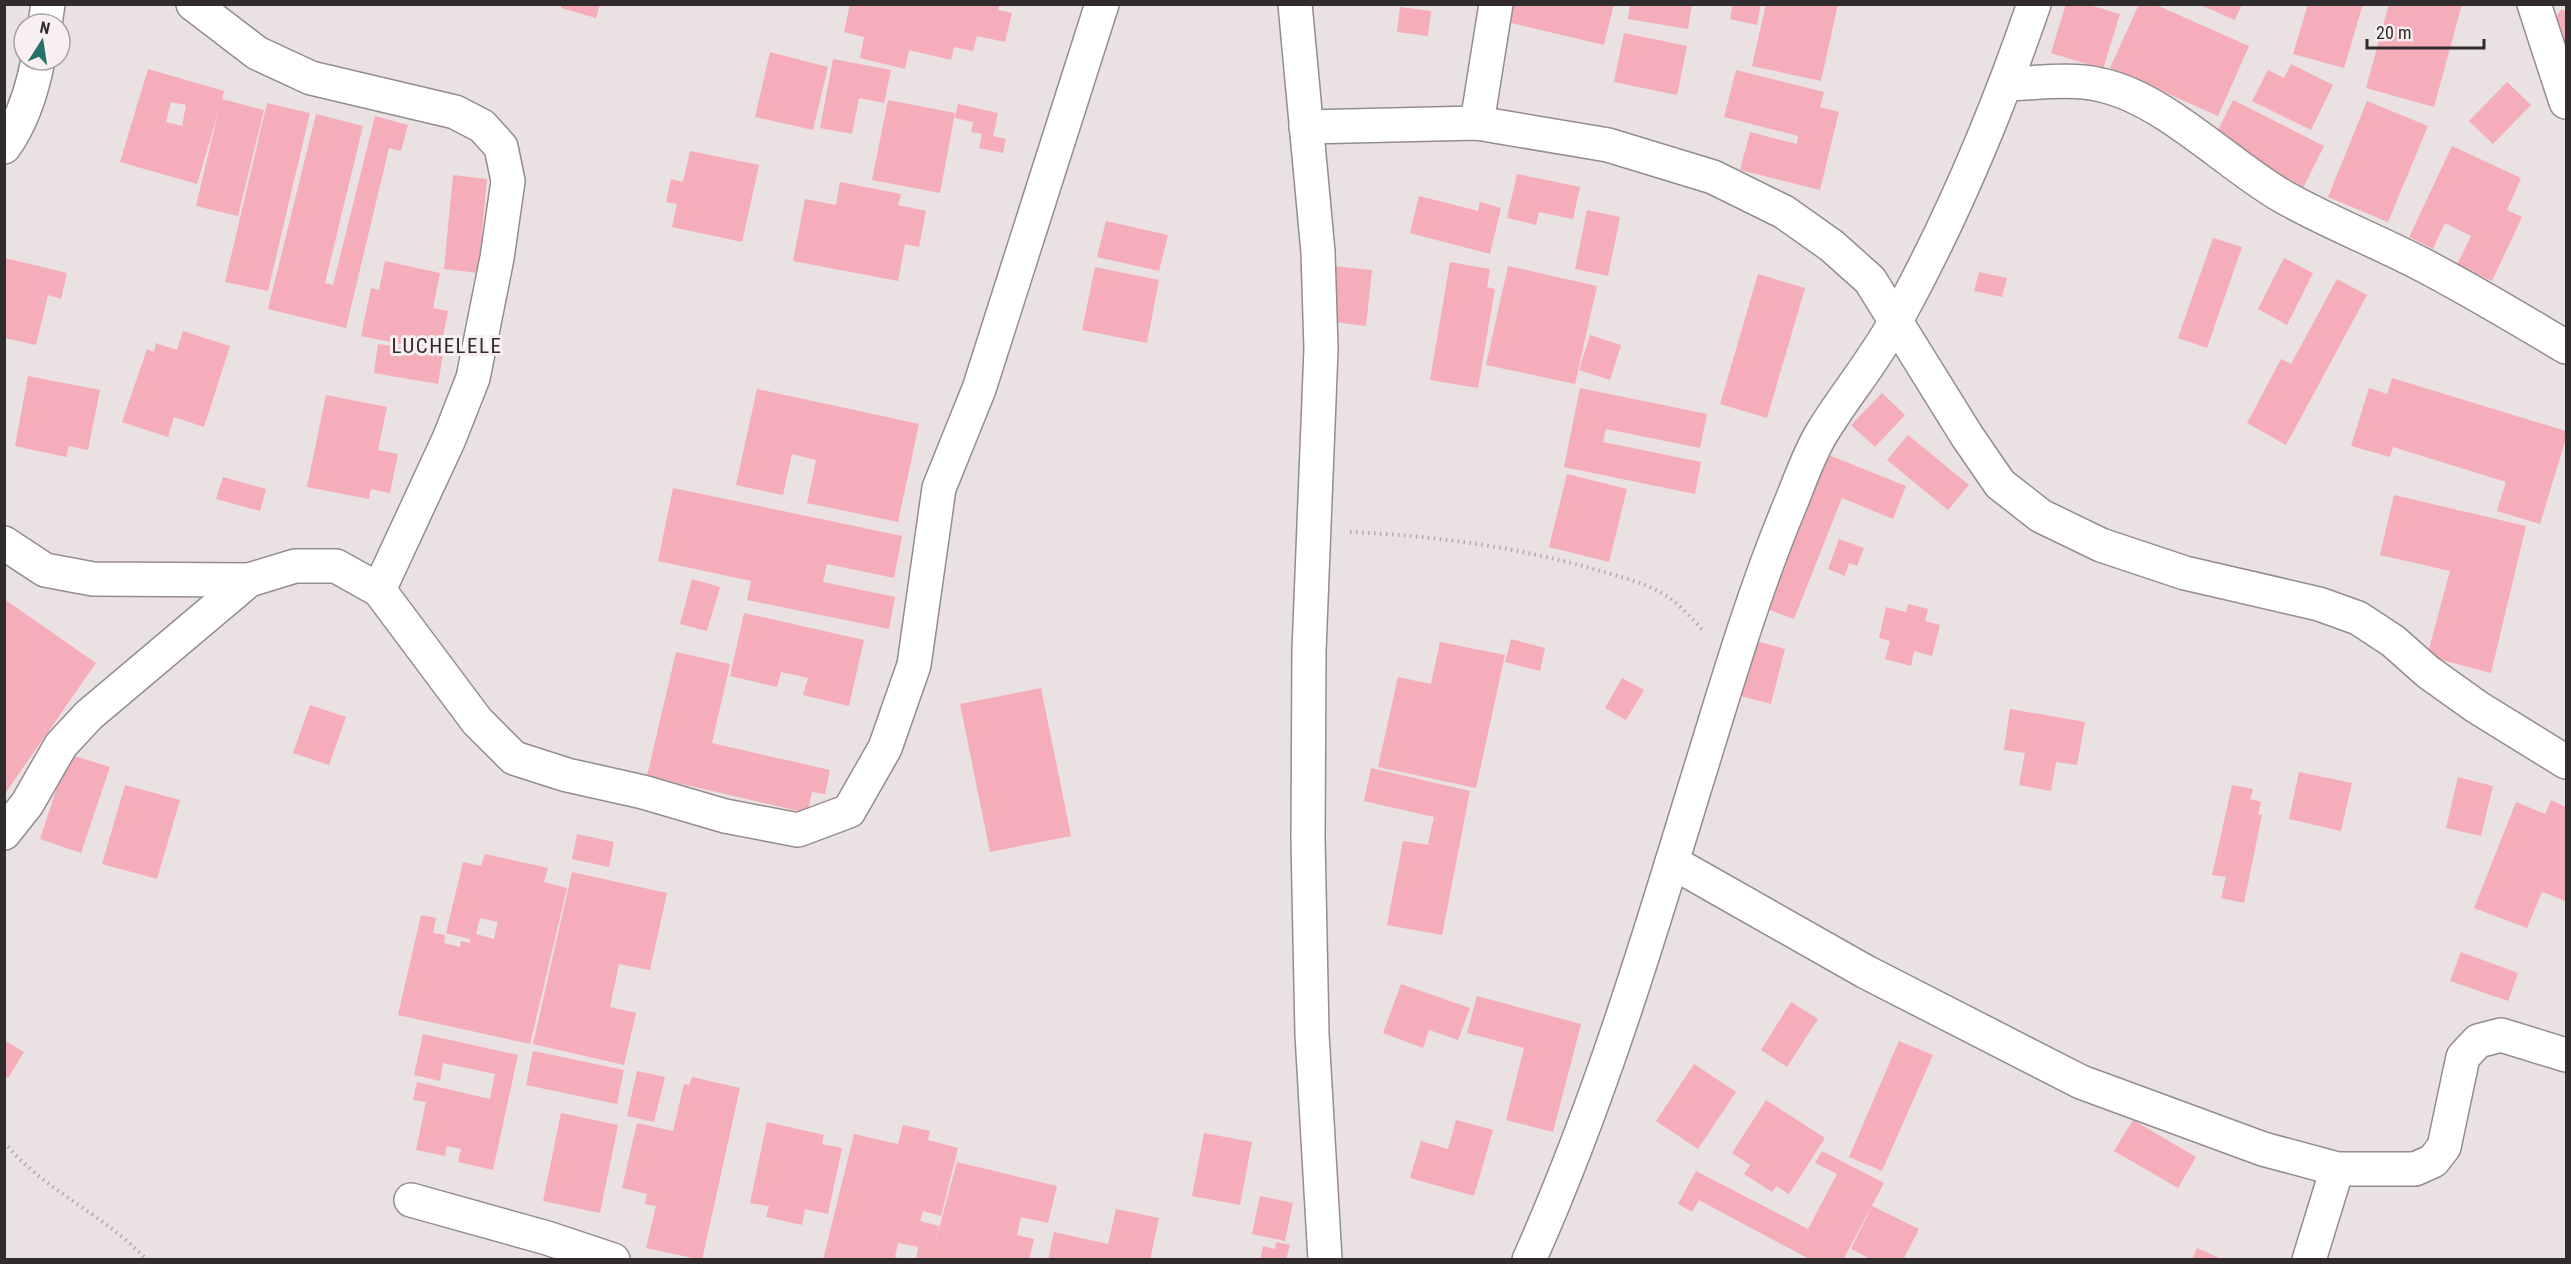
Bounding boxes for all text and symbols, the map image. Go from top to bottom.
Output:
north arrow [12,12,72,72]
scale bar [2367,12,2484,50]
text: N [38,18,52,38]
text: 20 m [2376,22,2411,43]
district label: LUCHELELE [392,334,502,358]

